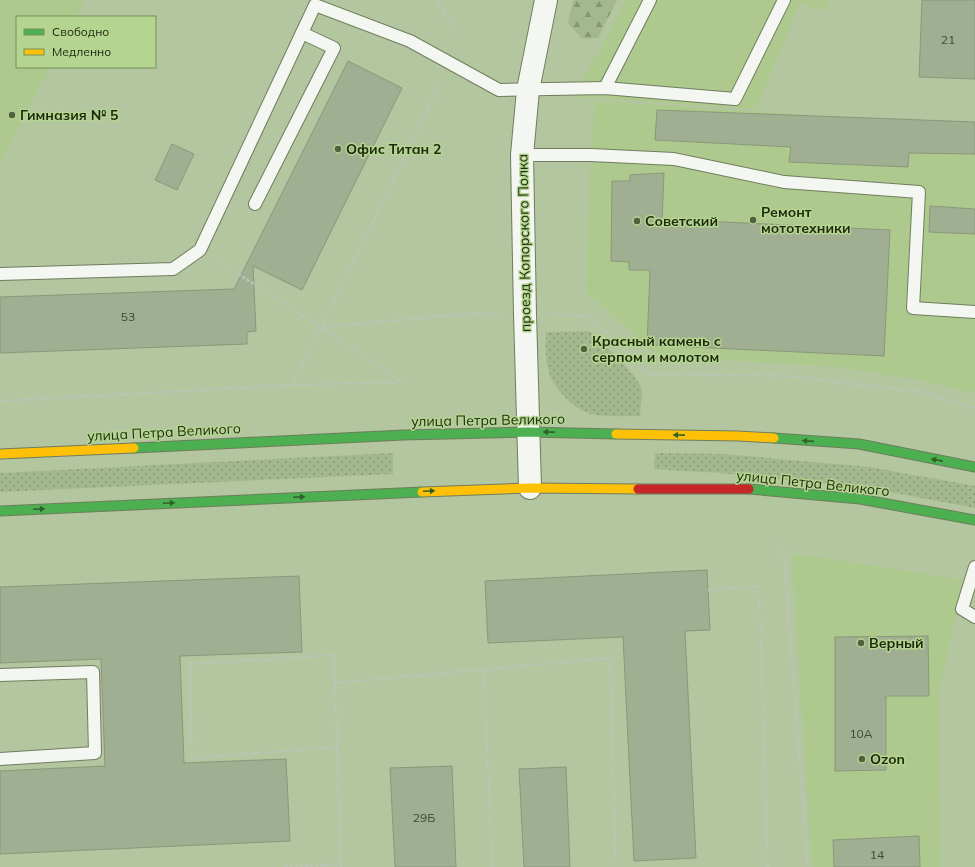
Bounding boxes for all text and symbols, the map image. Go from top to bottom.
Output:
legend [16,16,156,68]
text: Свободно [52,24,109,39]
house number: 21 [941,32,955,47]
text: Медленно [52,44,111,59]
place label: Гимназия № 5 [20,106,119,124]
marker: Гимназия № 5 [7,110,17,120]
place label: Офис Титан 2 [346,140,441,158]
marker: Офис Титан 2 [333,144,343,154]
street label: проезд Копорского Полка [513,154,535,332]
place label: Ремонт мототехники [761,203,851,237]
place label: Советский [645,212,718,230]
marker: Ремонт мототехники [748,215,758,225]
marker: Советский [632,216,642,226]
house number: 53 [121,309,135,324]
place label: Красный камень с серпом и молотом [592,332,721,366]
marker: Красный камень с серпом и молотом [579,344,589,354]
street label: улица Петра Великого [411,410,565,430]
street label: улица Петра Великого [87,419,241,445]
one-way arrow [543,429,555,436]
one-way arrow [672,432,685,438]
one-way arrow [802,437,814,444]
one-way arrow [931,456,943,462]
street label: улица Петра Великого [736,466,890,500]
one-way arrow [423,488,436,494]
one-way arrow [293,493,305,500]
one-way arrow [163,500,176,506]
one-way arrow [33,506,45,513]
place label: Верный [869,634,924,652]
marker: Верный [856,638,866,648]
house number: 10А [849,726,873,741]
place label: Ozon [870,750,905,768]
marker: Ozon [857,754,867,764]
house number: 29Б [413,810,435,825]
house number: 14 [870,847,884,862]

